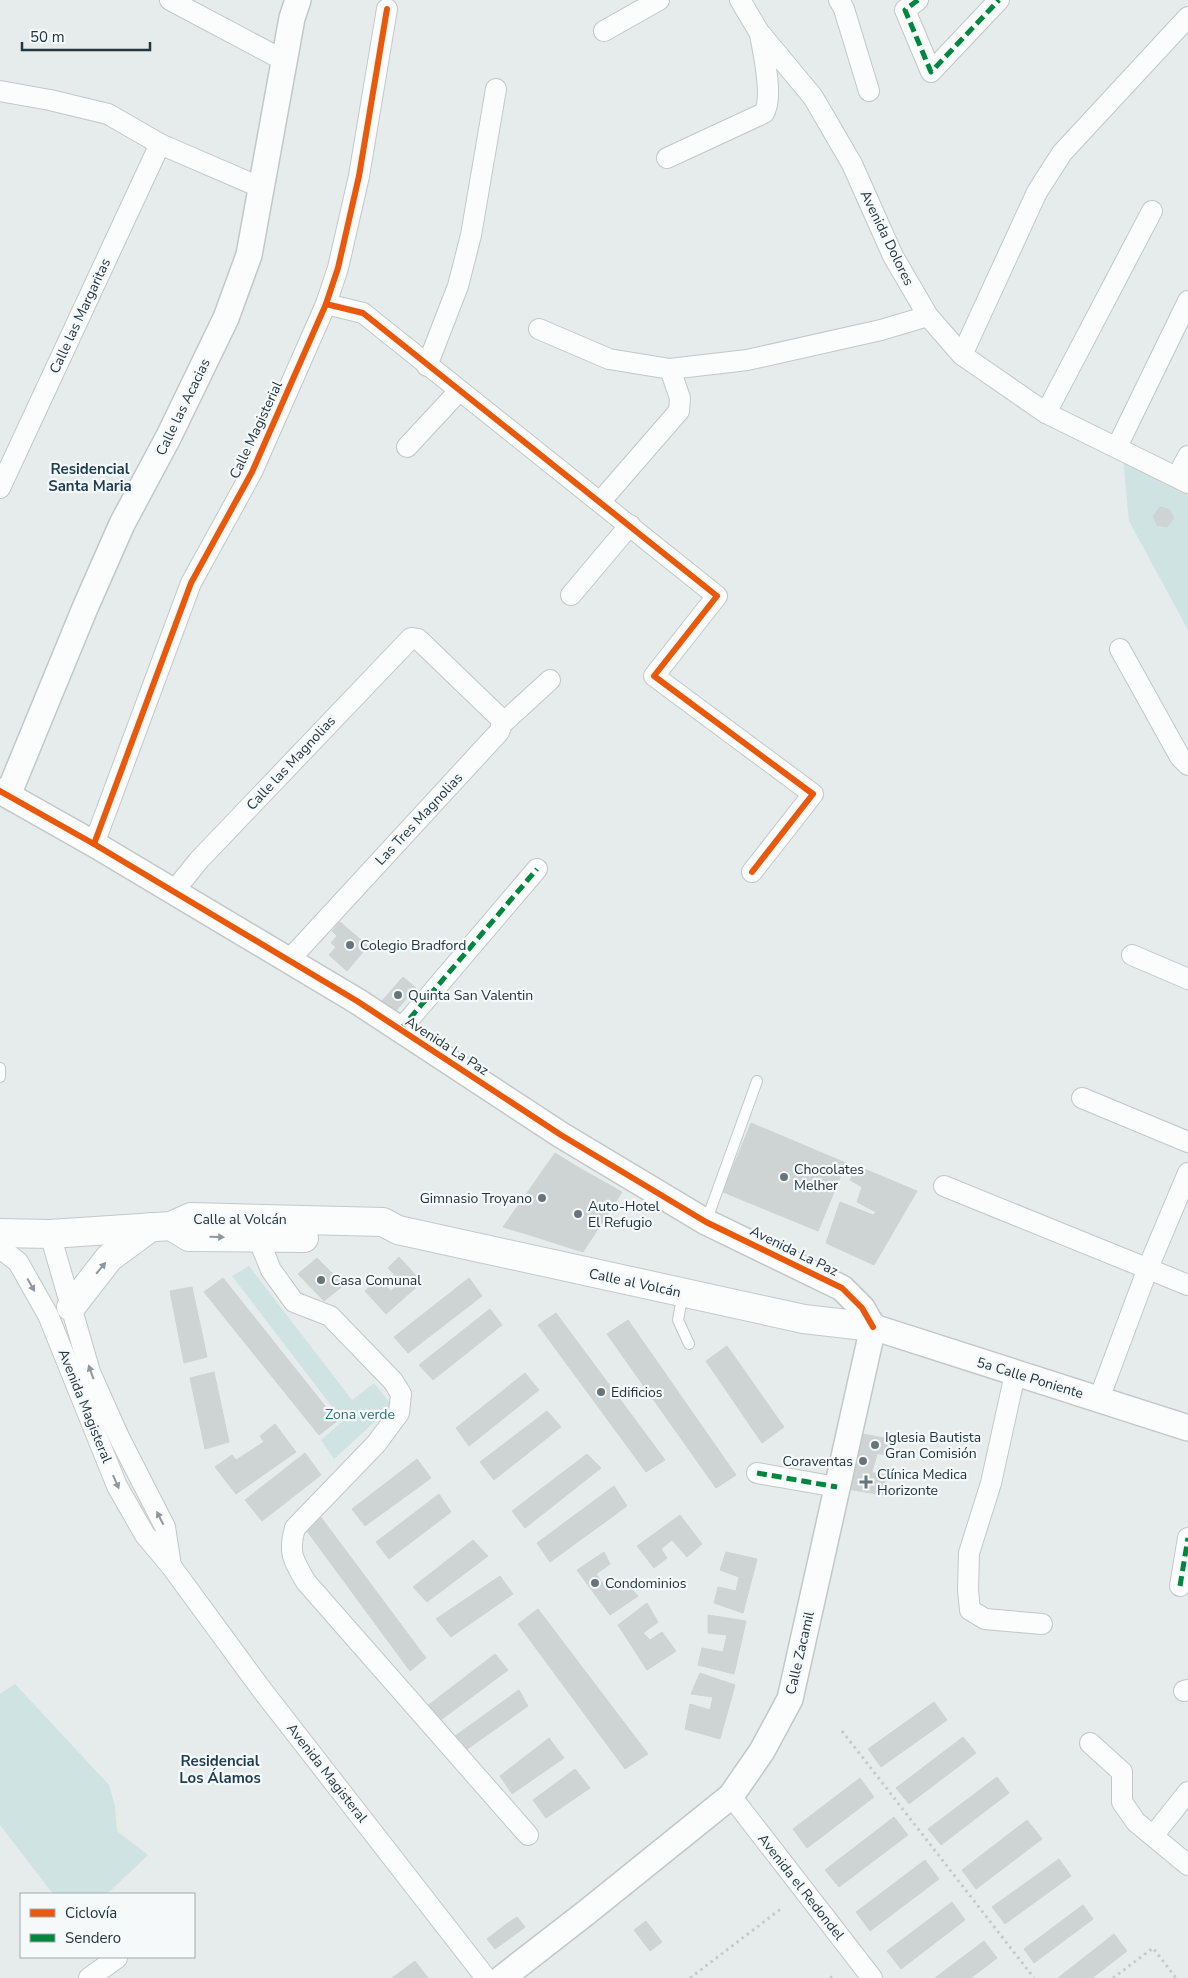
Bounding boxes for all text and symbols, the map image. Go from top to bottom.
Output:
scale bar [22,20,150,52]
text: 50 m [30,27,65,47]
street label: Avenida Dolores [856,187,918,289]
street label: Calle las Margaritas [45,255,115,377]
street label: Calle las Acacias [151,355,215,459]
street label: Calle Magisterial [225,377,287,482]
district label: Residencial Santa Maria [48,459,132,496]
street label: Calle las Magnolias [242,711,340,814]
street label: Las Tres Magnolias [371,768,467,869]
place label: Colegio Bradford [360,936,466,955]
marker: Colegio Bradford [344,939,356,951]
place label: Quinta San Valentin [408,986,533,1005]
marker: Quinta San Valentin [392,989,404,1001]
street label: Avenida La Paz [402,1012,493,1080]
place label: Chocolates Melher [794,1160,864,1195]
marker: Chocolates Melher [778,1171,790,1183]
place label: Gimnasio Troyano [420,1189,532,1208]
marker: Gimnasio Troyano [536,1192,548,1204]
place label: Auto-Hotel El Refugio [588,1197,660,1232]
marker: Auto-Hotel El Refugio [572,1208,584,1220]
street label: Calle al Volcán [193,1210,287,1229]
street label: Avenida La Paz [747,1221,842,1281]
one-way arrow [209,1234,225,1242]
one-way arrow [95,1262,106,1274]
street label: Calle al Volcán [587,1264,683,1302]
place label: Casa Comunal [331,1271,422,1290]
marker: Casa Comunal [315,1274,327,1286]
one-way arrow [26,1278,35,1291]
street label: Avenida Magisteral [54,1346,117,1466]
street label: 5a Calle Poniente [974,1353,1086,1403]
one-way arrow [87,1364,95,1379]
place label: Edificios [611,1383,663,1402]
marker: Edificios [595,1386,607,1398]
park label: Zona verde [325,1405,395,1424]
place label: Iglesia Bautista Gran Comisión [885,1428,981,1463]
marker: Iglesia Bautista Gran Comisión [869,1439,881,1451]
place label: Coraventas [782,1452,853,1471]
marker: Coraventas [857,1455,869,1467]
place label: Clínica Medica Horizonte [877,1465,967,1500]
one-way arrow [112,1475,120,1489]
marker: Clínica Medica Horizonte [859,1475,873,1489]
one-way arrow [156,1511,164,1526]
place label: Condominios [605,1574,687,1593]
marker: Condominios [589,1577,601,1589]
street label: Calle Zacamil [781,1609,819,1696]
street label: Avenida Magisteral [282,1719,372,1827]
district label: Residencial Los Álamos [179,1751,261,1788]
street label: Avenida el Redondel [753,1830,849,1945]
legend [20,1893,195,1958]
text: Ciclovía [65,1903,117,1923]
text: Sendero [65,1928,121,1948]

